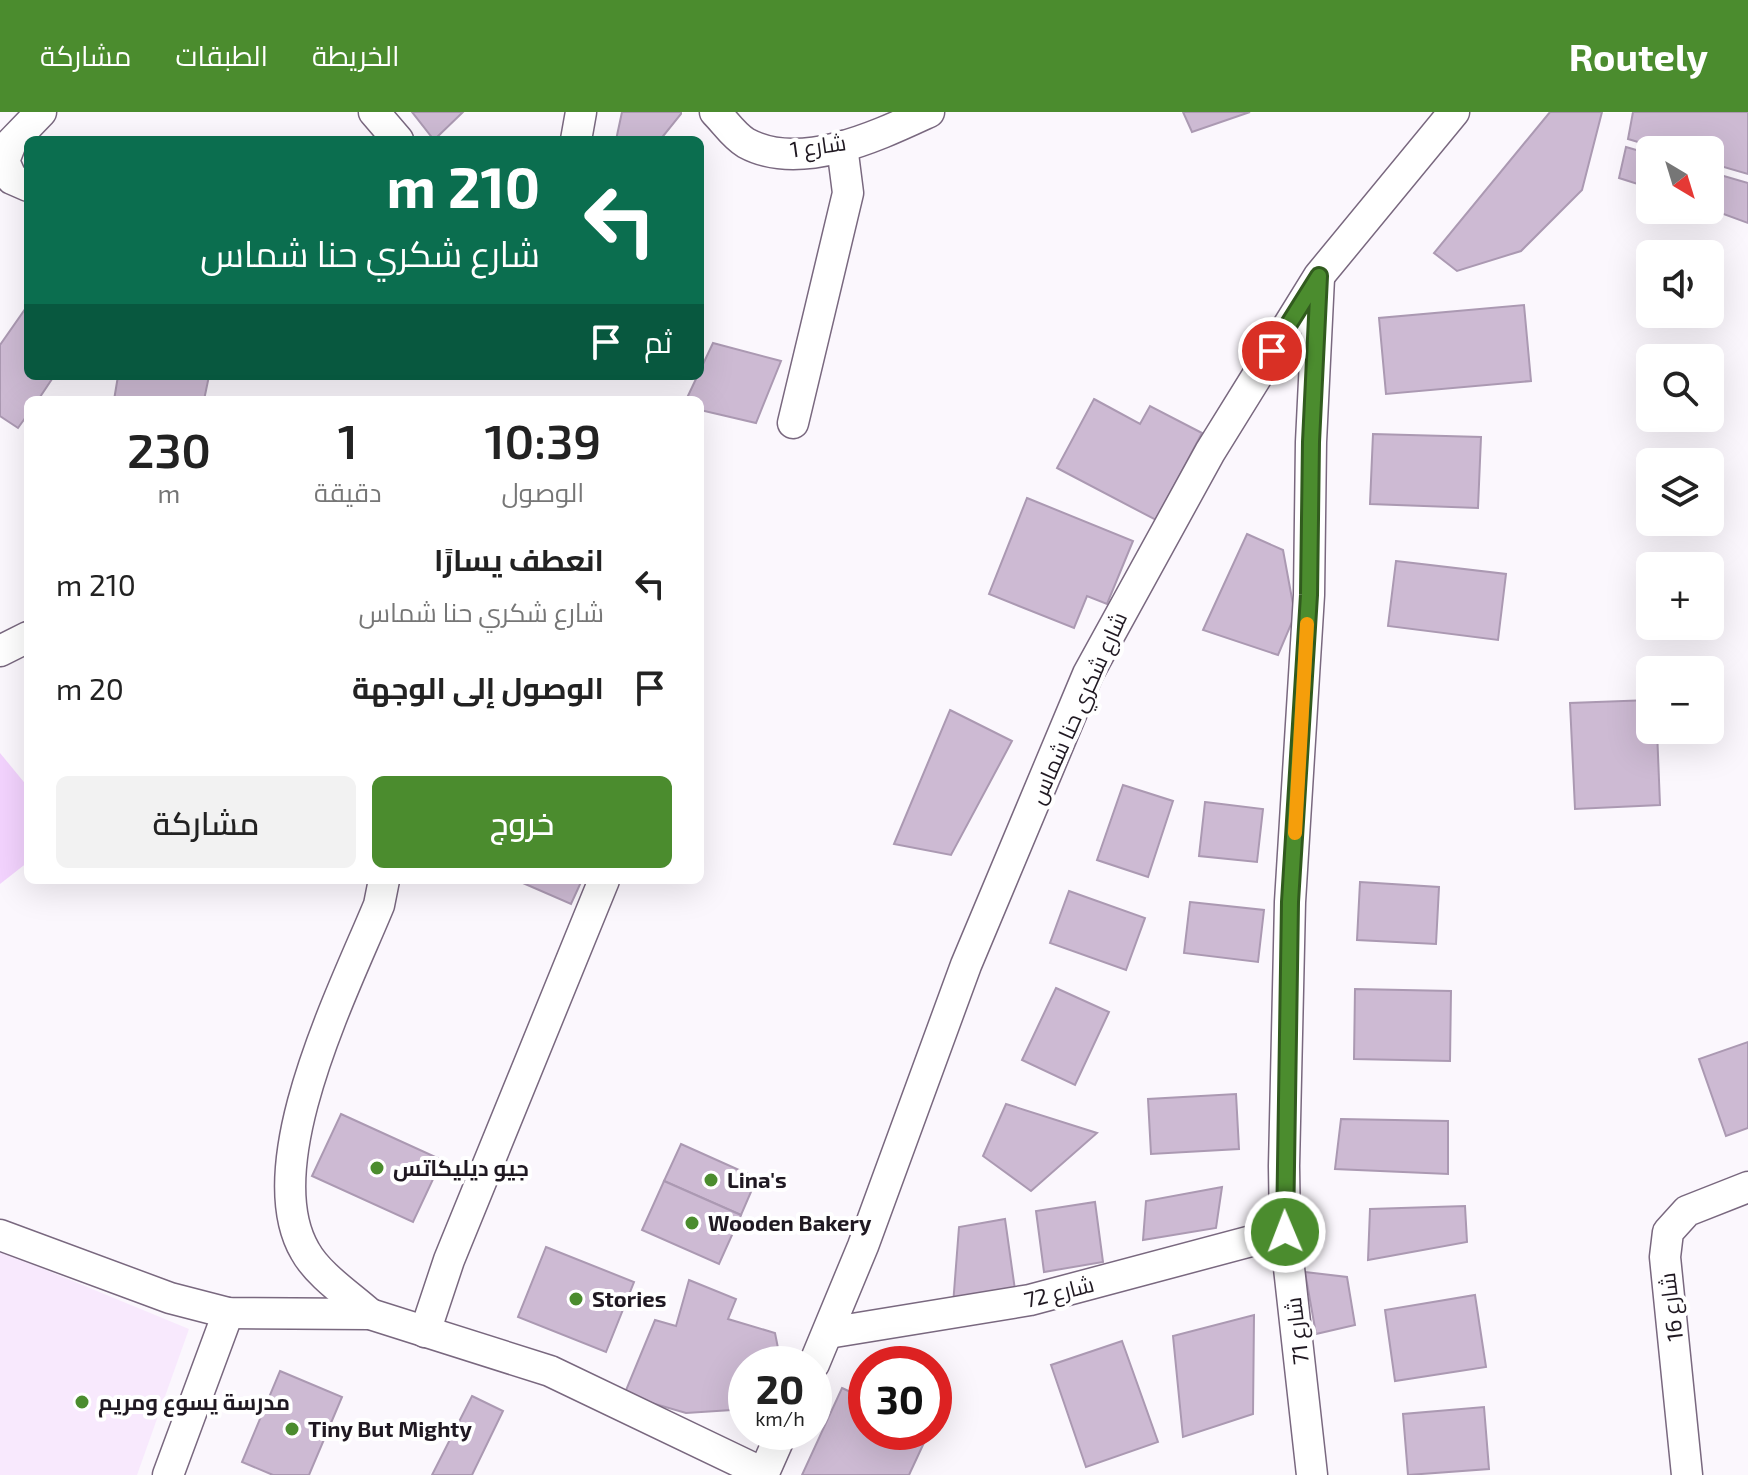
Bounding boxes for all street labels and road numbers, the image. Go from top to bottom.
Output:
street label: شارع 1 [788,128,848,165]
street label: شارع شكري حنا شماس [1023,607,1136,810]
street label: شارع 72 [1021,1270,1097,1315]
street label: شارع 16 [1653,1271,1690,1343]
street label: شارع 71 [1279,1296,1316,1366]

